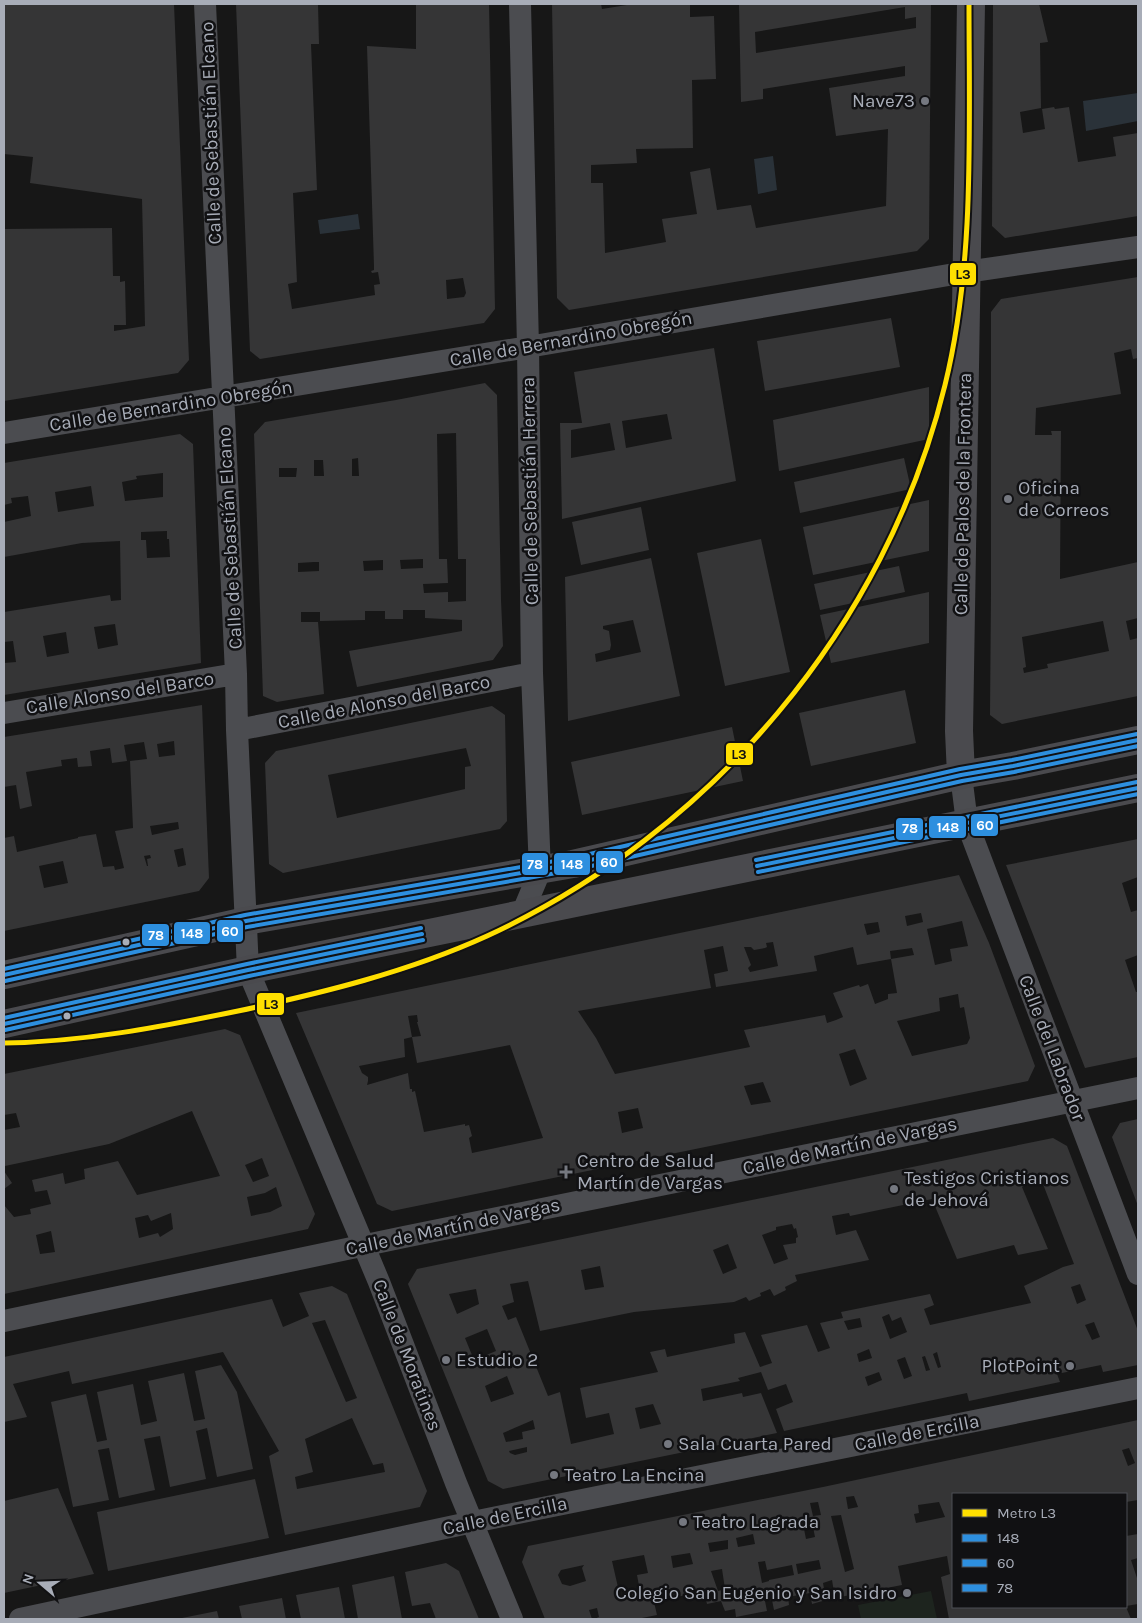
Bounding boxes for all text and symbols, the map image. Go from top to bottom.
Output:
street label: Calle de Sebastián Elcano [196,21,226,245]
place label: Nave73 [852,90,915,112]
marker: Nave73 [919,95,931,107]
line badge: L3 [949,262,977,286]
text: L3 [955,266,971,283]
street label: Calle de Bernardino Obregón [448,307,694,371]
street label: Calle de Palos de la Frontera [950,373,976,615]
street label: Calle de Bernardino Obregón [48,376,294,436]
street label: Calle de Sebastián Herrera [517,377,543,605]
street label: Calle de Sebastián Elcano [213,426,247,650]
place label: Oficina de Correos [1018,477,1109,521]
marker: Oficina de Correos [1002,493,1014,505]
street label: Calle Alonso del Barco [24,667,216,719]
street label: Calle de Alonso del Barco [276,671,492,733]
line badge: L3 [725,742,754,766]
text: L3 [731,746,747,763]
line badge: 60 [970,813,999,837]
line badge: 148 [928,815,967,839]
line badge: 78 [895,817,924,841]
text: 60 [976,817,994,834]
text: 148 [937,819,959,836]
text: 78 [902,820,918,837]
line badge: 60 [595,850,624,874]
line badge: 78 [521,852,549,876]
line badge: 148 [553,852,591,876]
text: 60 [600,854,618,871]
text: 78 [527,856,543,873]
text: 148 [561,856,583,873]
line badge: 60 [216,919,244,943]
line badge: 148 [173,921,211,945]
line badge: 78 [141,923,170,947]
text: 60 [221,923,239,940]
text: 148 [181,925,203,942]
text: 78 [148,927,164,944]
unlabelled marker [121,937,131,947]
street label: Calle del Labrador [1014,972,1090,1124]
line badge: L3 [256,992,285,1016]
text: L3 [263,996,279,1013]
unlabelled marker [62,1011,72,1021]
street label: Calle de Martín de Vargas [741,1113,959,1179]
place label: Centro de Salud Martín de Vargas [577,1150,723,1194]
marker: Centro de Salud Martín de Vargas [559,1165,573,1179]
place label: Testigos Cristianos de Jehová [904,1167,1070,1211]
marker: Testigos Cristianos de Jehová [888,1183,900,1195]
street label: Calle de Martín de Vargas [344,1194,562,1260]
street label: Calle de Moratines [368,1276,446,1434]
place label: Estudio 2 [456,1349,538,1371]
marker: Estudio 2 [440,1354,452,1366]
place label: PlotPoint [981,1355,1060,1377]
marker: PlotPoint [1064,1360,1076,1372]
street label: Calle de Ercilla [853,1410,981,1456]
place label: Sala Cuarta Pared [678,1433,832,1455]
marker: Sala Cuarta Pared [662,1438,674,1450]
place label: Teatro La Encina [564,1464,705,1486]
marker: Teatro La Encina [548,1469,560,1481]
street label: Calle de Ercilla [441,1492,569,1540]
legend [952,1493,1127,1608]
text: Metro L3 [997,1504,1056,1522]
place label: Teatro Lagrada [693,1511,819,1533]
marker: Teatro Lagrada [677,1516,689,1528]
text: 148 [997,1529,1020,1547]
text: 60 [997,1554,1015,1572]
north arrow [15,1558,65,1608]
text: N [19,1571,38,1586]
text: 78 [997,1579,1013,1597]
place label: Colegio San Eugenio y San Isidro [615,1582,897,1604]
marker: Colegio San Eugenio y San Isidro [901,1587,913,1599]

